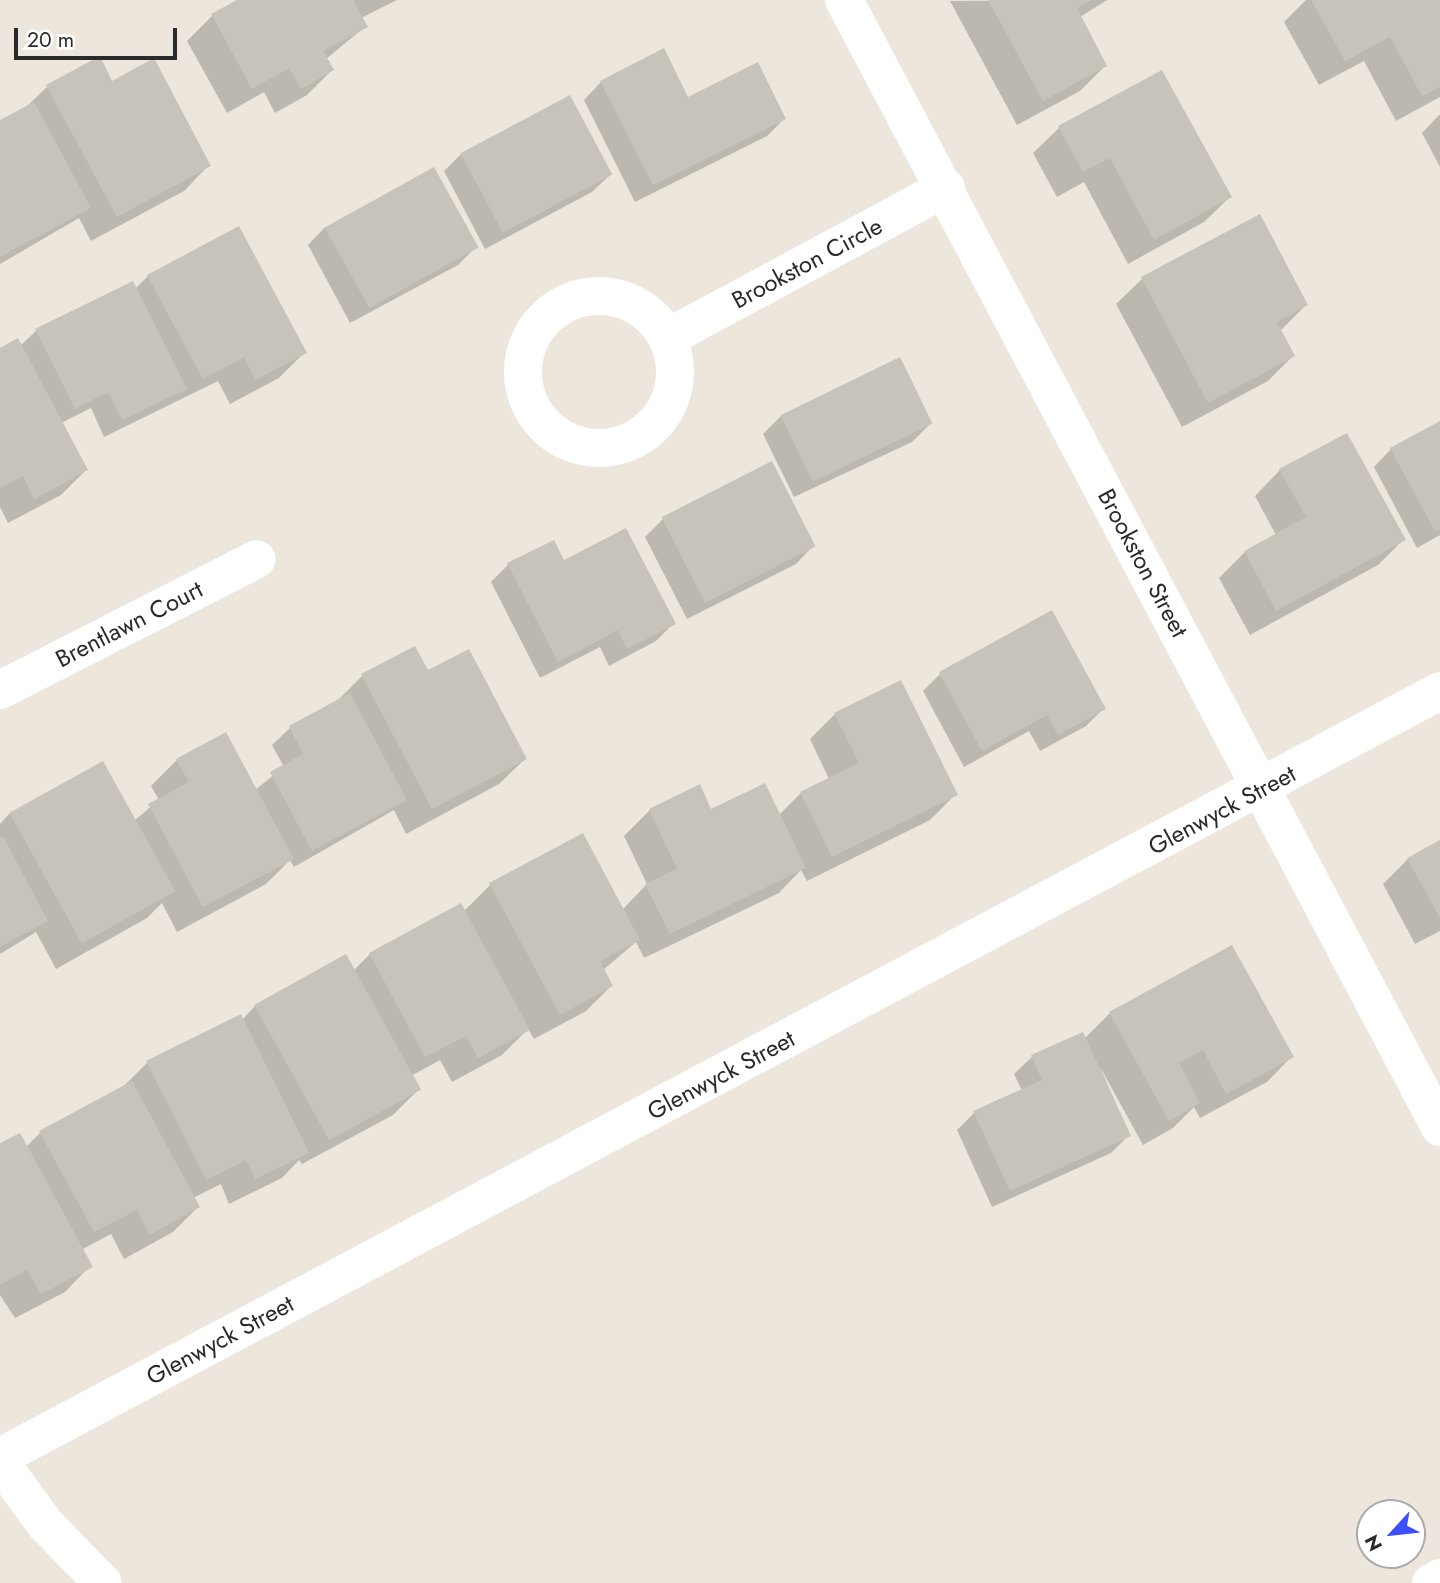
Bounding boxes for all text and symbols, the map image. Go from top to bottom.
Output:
scale bar [18,14,180,58]
text: 20 m [27,25,74,55]
street label: Brookston Circle [727,211,887,315]
street label: Brookston Street [1092,484,1194,642]
street label: Brentlawn Court [51,575,207,673]
street label: Glenwyck Street [1143,759,1301,861]
street label: Glenwyck Street [642,1024,800,1126]
street label: Glenwyck Street [141,1289,299,1391]
north arrow [1356,1499,1426,1569]
text: N [1358,1530,1389,1556]

